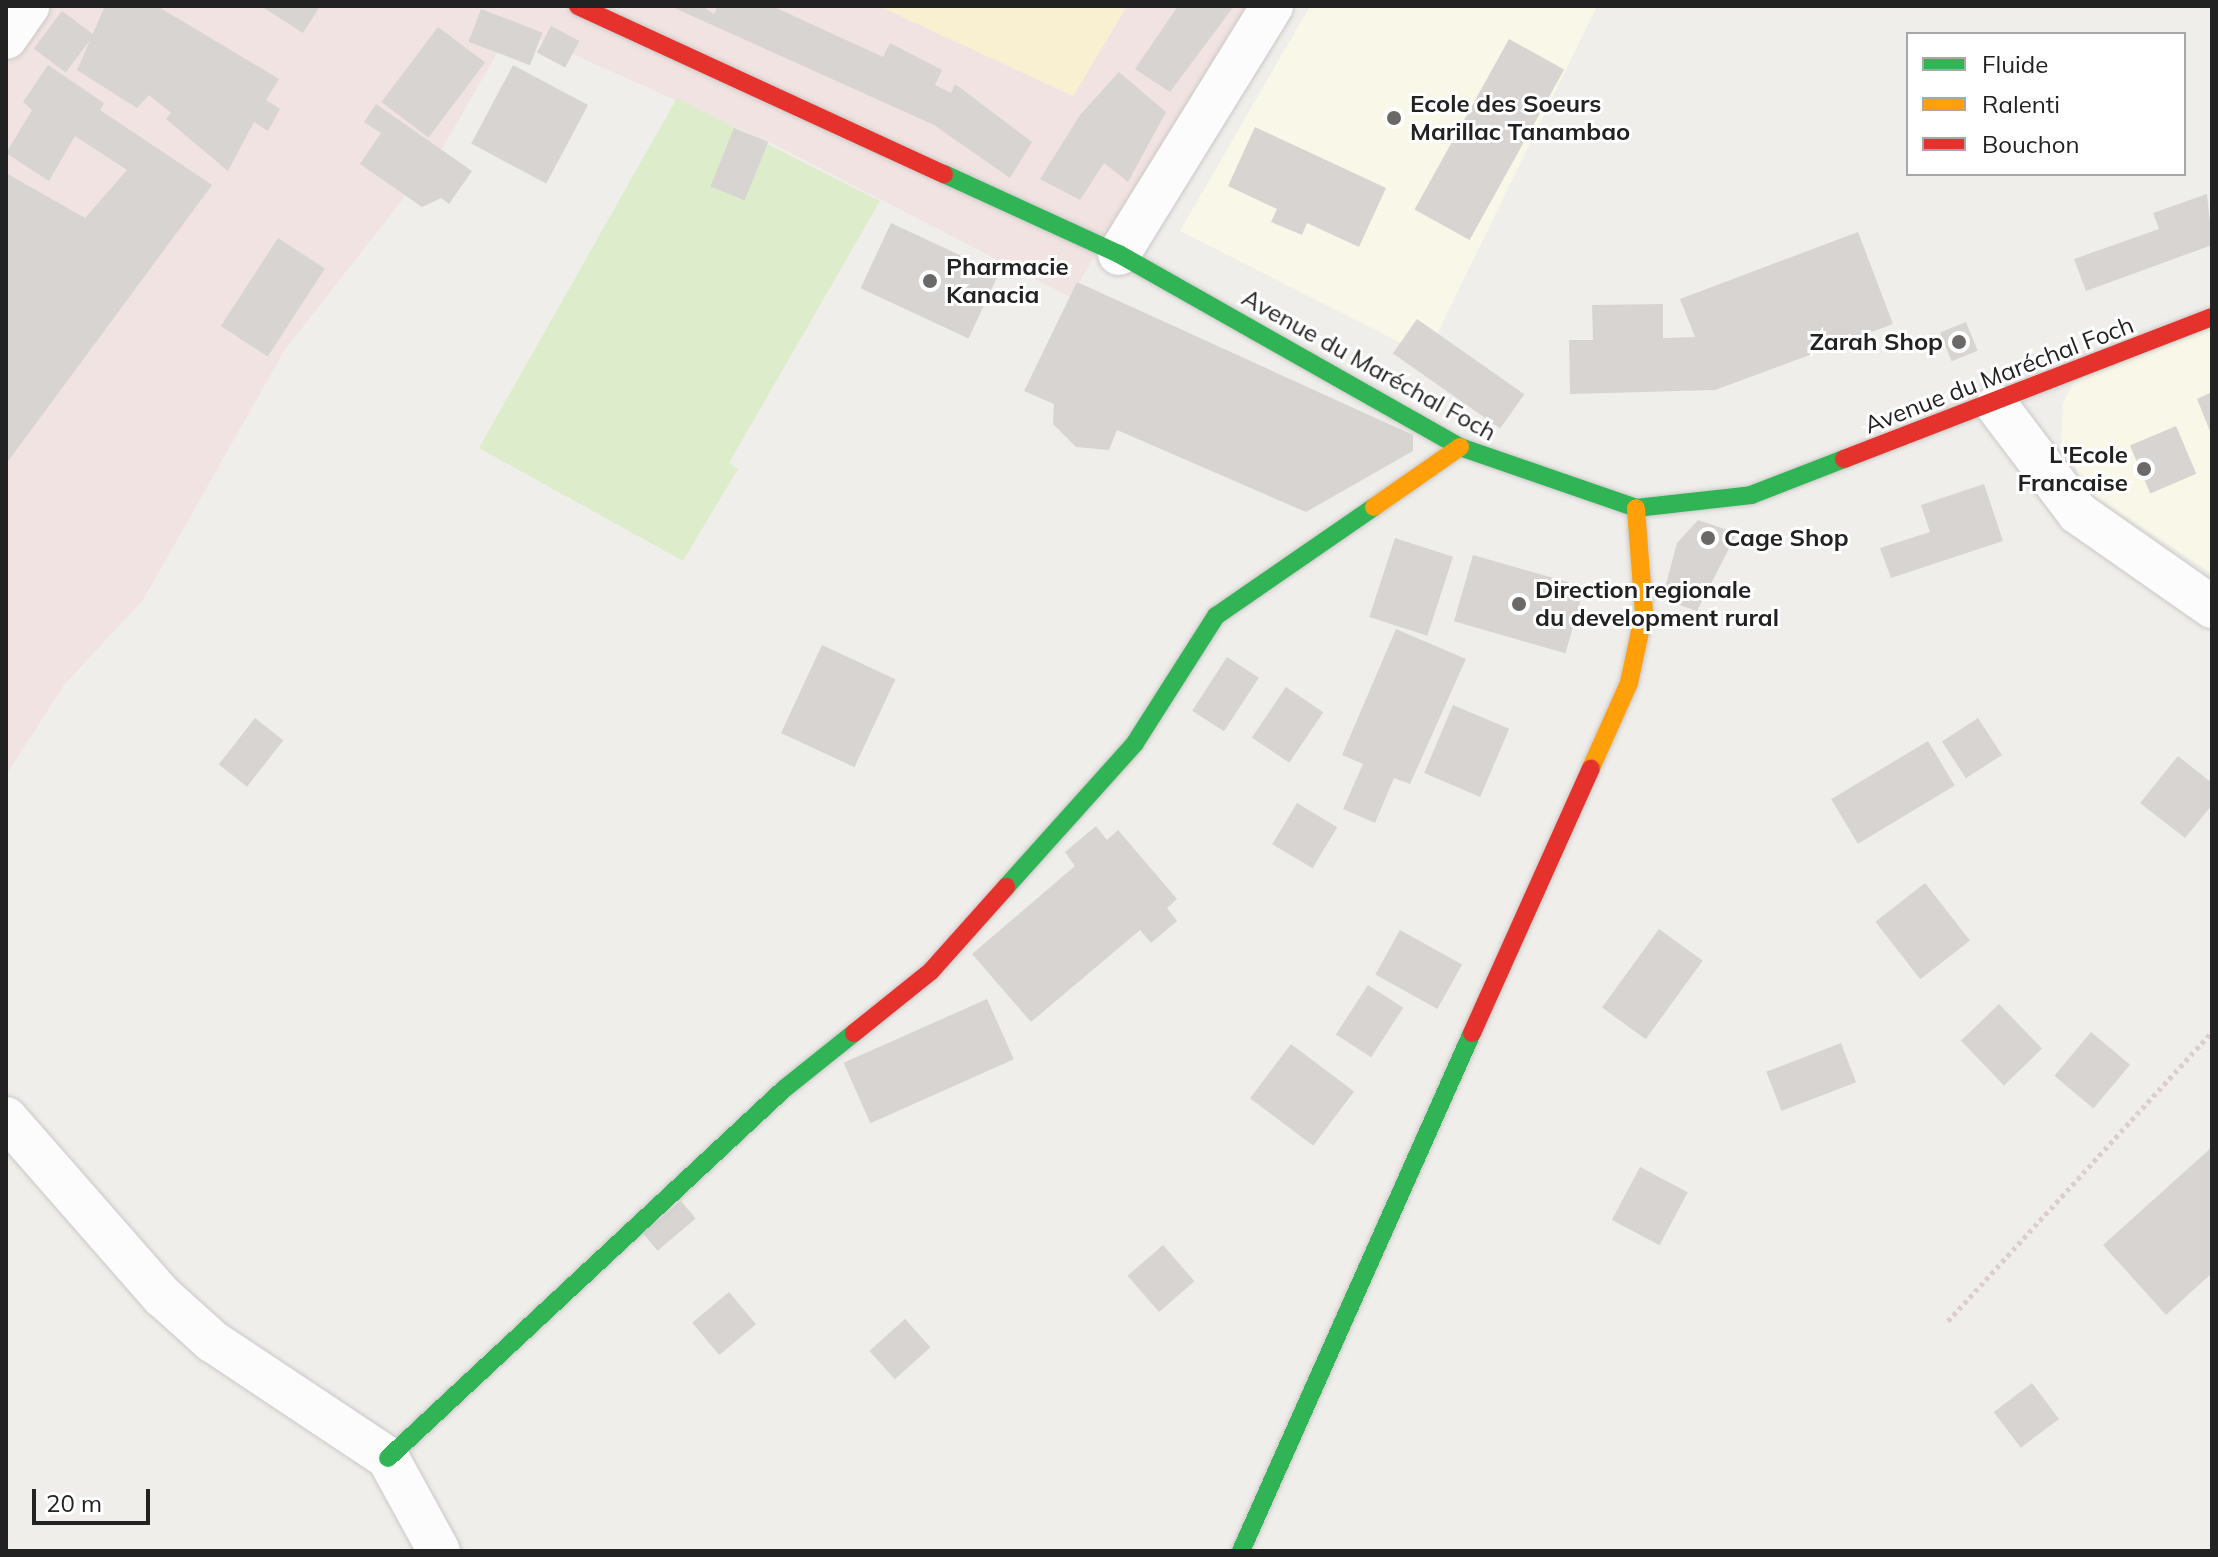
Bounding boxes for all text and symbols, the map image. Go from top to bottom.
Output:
legend [1906,32,2186,176]
text: Fluide [1982,49,2048,79]
text: Ralenti [1982,89,2060,119]
place label: Ecole des Soeurs Marillac Tanambao [1410,90,1630,146]
marker: Ecole des Soeurs Marillac Tanambao [1385,109,1403,127]
text: Bouchon [1982,129,2080,159]
place label: Pharmacie Kanacia [946,253,1069,309]
marker: Pharmacie Kanacia [921,272,939,290]
street label: Avenue du Maréchal Foch [1237,283,1501,447]
street label: Avenue du Maréchal Foch [1860,310,2138,440]
place label: Zarah Shop [1809,328,1943,356]
marker: Zarah Shop [1950,333,1968,351]
place label: L'Ecole Francaise [2018,441,2128,497]
marker: L'Ecole Francaise [2135,460,2153,478]
place label: Cage Shop [1724,524,1849,552]
marker: Cage Shop [1699,529,1717,547]
place label: Direction regionale du development rural [1535,576,1779,632]
marker: Direction regionale du development rural [1510,595,1528,613]
scale bar [36,1473,154,1523]
text: 20 m [46,1488,102,1518]

